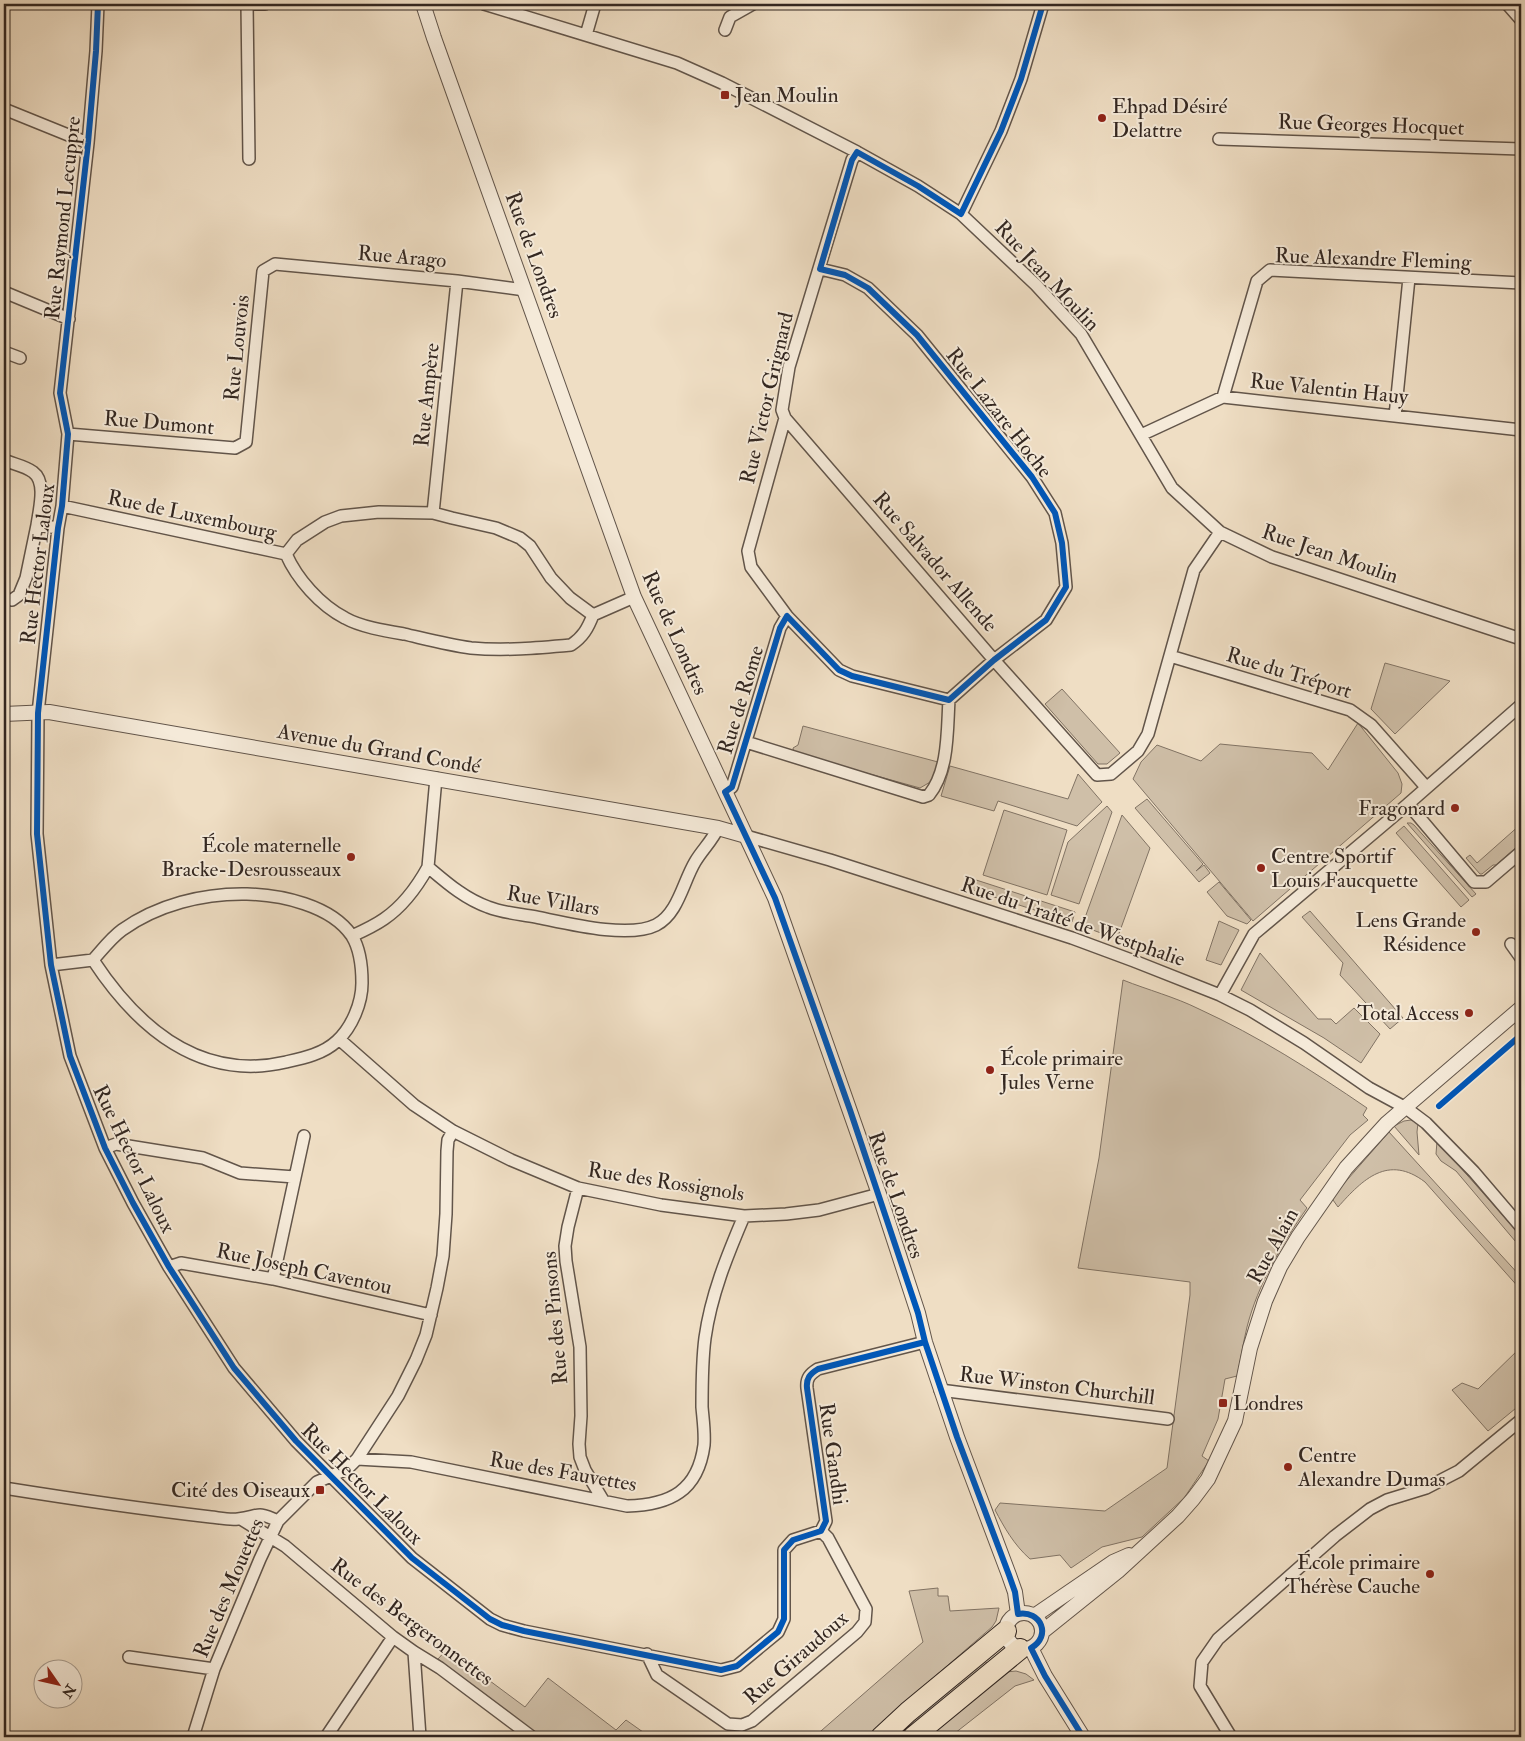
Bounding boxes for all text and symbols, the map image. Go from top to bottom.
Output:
place label: Jean Moulin [734,82,839,109]
marker: Jean Moulin [719,89,731,101]
place label: Ehpad Désiré Delattre [1112,93,1227,144]
street label: Rue Georges Hocquet [1277,108,1465,142]
marker: Ehpad Désiré Delattre [1096,112,1108,124]
street label: Rue Raymond Lecuppre [39,115,87,321]
street label: Rue de Londres [499,188,569,322]
street label: Rue Jean Moulin [989,215,1106,337]
street label: Rue Arago [356,240,448,274]
street label: Rue Alexandre Fleming [1274,242,1472,276]
street label: Rue Louvois [218,293,256,403]
street label: Rue Victor Grignard [734,309,800,487]
street label: Rue Ampère [408,341,446,448]
street label: Rue Lazare Hoche [940,343,1058,484]
street label: Rue Valentin Hauy [1249,367,1410,411]
street label: Rue Dumont [103,405,215,441]
street label: Rue Hector Laloux [15,481,61,646]
street label: Rue de Luxembourg [105,484,280,546]
street label: Rue Salvador Allende [867,486,1004,638]
street label: Rue Jean Moulin [1258,518,1402,590]
street label: Rue de Londres [636,567,714,699]
street label: Rue du Tréport [1223,641,1355,705]
street label: Rue de Rome [712,642,770,758]
street label: Avenue du Grand Condé [274,718,483,780]
place label: Fragonard [1358,795,1446,822]
marker: Fragonard [1449,802,1461,814]
place label: École maternelle Bracke-Desrousseaux [161,832,342,883]
place label: Centre Sportif Louis Faucquette [1271,843,1418,894]
marker: École maternelle Bracke-Desrousseaux [345,851,357,863]
marker: Centre Sportif Louis Faucquette [1255,862,1267,874]
street label: Rue du Traîté de Westphalie [957,871,1189,973]
street label: Rue Villars [505,880,601,922]
place label: Lens Grande Résidence [1356,907,1466,958]
marker: Lens Grande Résidence [1470,926,1482,938]
place label: Total Access [1357,1000,1459,1027]
marker: Total Access [1463,1007,1475,1019]
place label: École primaire Jules Verne [999,1045,1123,1096]
marker: École primaire Jules Verne [984,1064,996,1076]
street label: Rue Hector Laloux [86,1080,182,1238]
street label: Rue de Londres [862,1128,930,1262]
street label: Rue des Rossignols [586,1156,746,1208]
street label: Rue Alain [1241,1203,1305,1289]
street label: Rue Joseph Caventou [214,1237,394,1301]
street label: Rue des Pinsons [536,1250,574,1386]
street label: Rue Winston Churchill [958,1361,1157,1411]
place label: Londres [1233,1390,1303,1417]
marker: Londres [1217,1397,1229,1409]
street label: Rue Gandhi [812,1401,854,1507]
street label: Rue Hector Laloux [295,1417,429,1551]
place label: Centre Alexandre Dumas [1297,1442,1446,1493]
street label: Rue des Fauvettes [487,1446,639,1498]
marker: Centre Alexandre Dumas [1282,1461,1294,1473]
place label: Cité des Oiseaux [171,1477,311,1504]
marker: Cité des Oiseaux [314,1484,326,1496]
street label: Rue des Mouettes [187,1514,271,1662]
place label: École primaire Thérèse Cauche [1285,1549,1420,1600]
street label: Rue des Bergeronnettes [325,1552,499,1692]
marker: École primaire Thérèse Cauche [1424,1568,1436,1580]
street label: Rue Giraudoux [738,1605,854,1711]
north arrow [32,1658,82,1708]
text: N [58,1680,79,1701]

